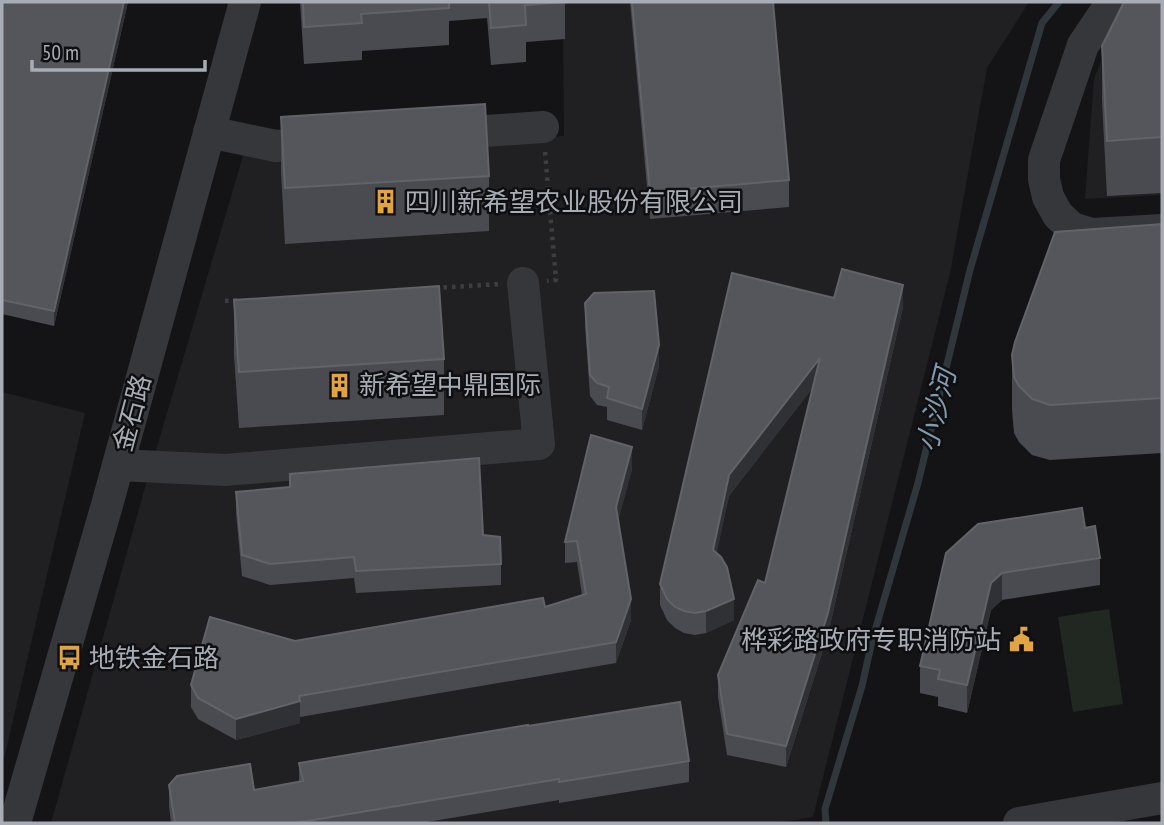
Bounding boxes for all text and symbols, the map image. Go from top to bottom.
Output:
scale bar [32,28,205,72]
text: 50 m [42,39,79,66]
place label: 四川新希望农业股份有限公司 [405,185,743,218]
building icon: 四川新希望农业股份有限公司 [371,188,399,216]
water label: 小沙河 [907,360,965,455]
place label: 新希望中鼎国际 [359,368,541,401]
street label: 金石路 [105,371,158,455]
building icon: 新希望中鼎国际 [325,371,353,399]
place label: 桦彩路政府专职消防站 [741,623,1001,656]
public building icon: 桦彩路政府专职消防站 [1007,626,1035,654]
place label: 地铁金石路 [89,641,219,674]
bus stop icon: 地铁金石路 [55,644,83,672]

